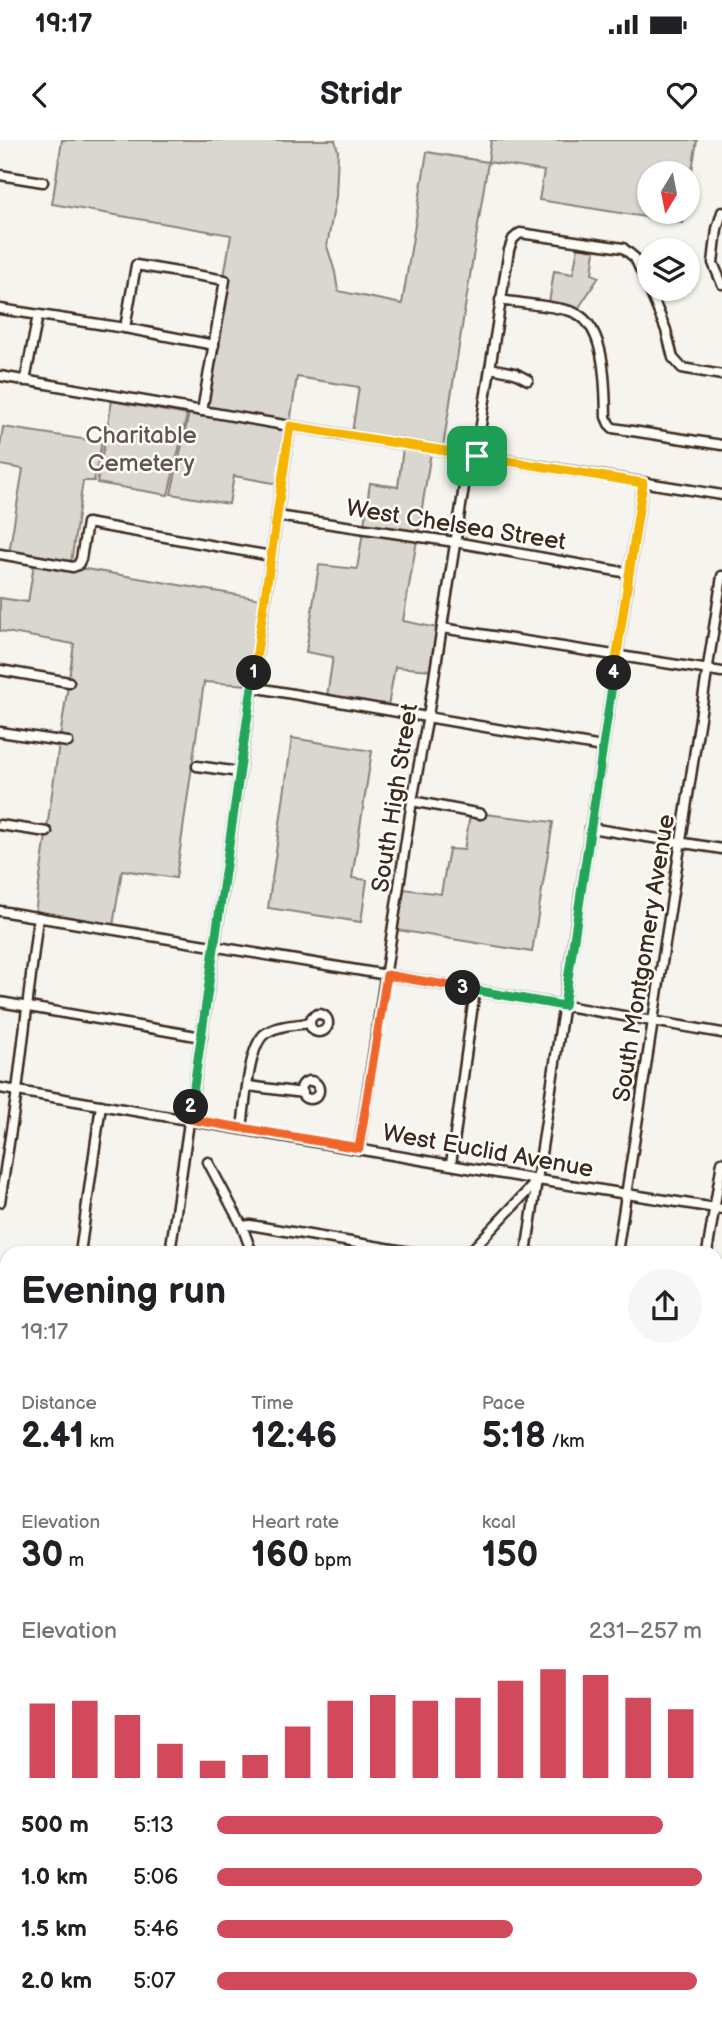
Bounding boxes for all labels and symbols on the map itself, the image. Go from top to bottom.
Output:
north arrow [637,161,700,224]
park label: Charitable Cemetery [85,421,197,478]
pin [447,426,507,486]
street label: West Chelsea Street [344,493,569,557]
pin: 1 [236,656,272,690]
pin: 4 [596,656,632,690]
street label: South High Street [366,701,424,894]
street label: South Montgomery Avenue [607,812,681,1104]
pin: 3 [446,970,480,1006]
pin: 2 [174,1090,208,1124]
street label: West Euclid Avenue [380,1118,596,1184]

